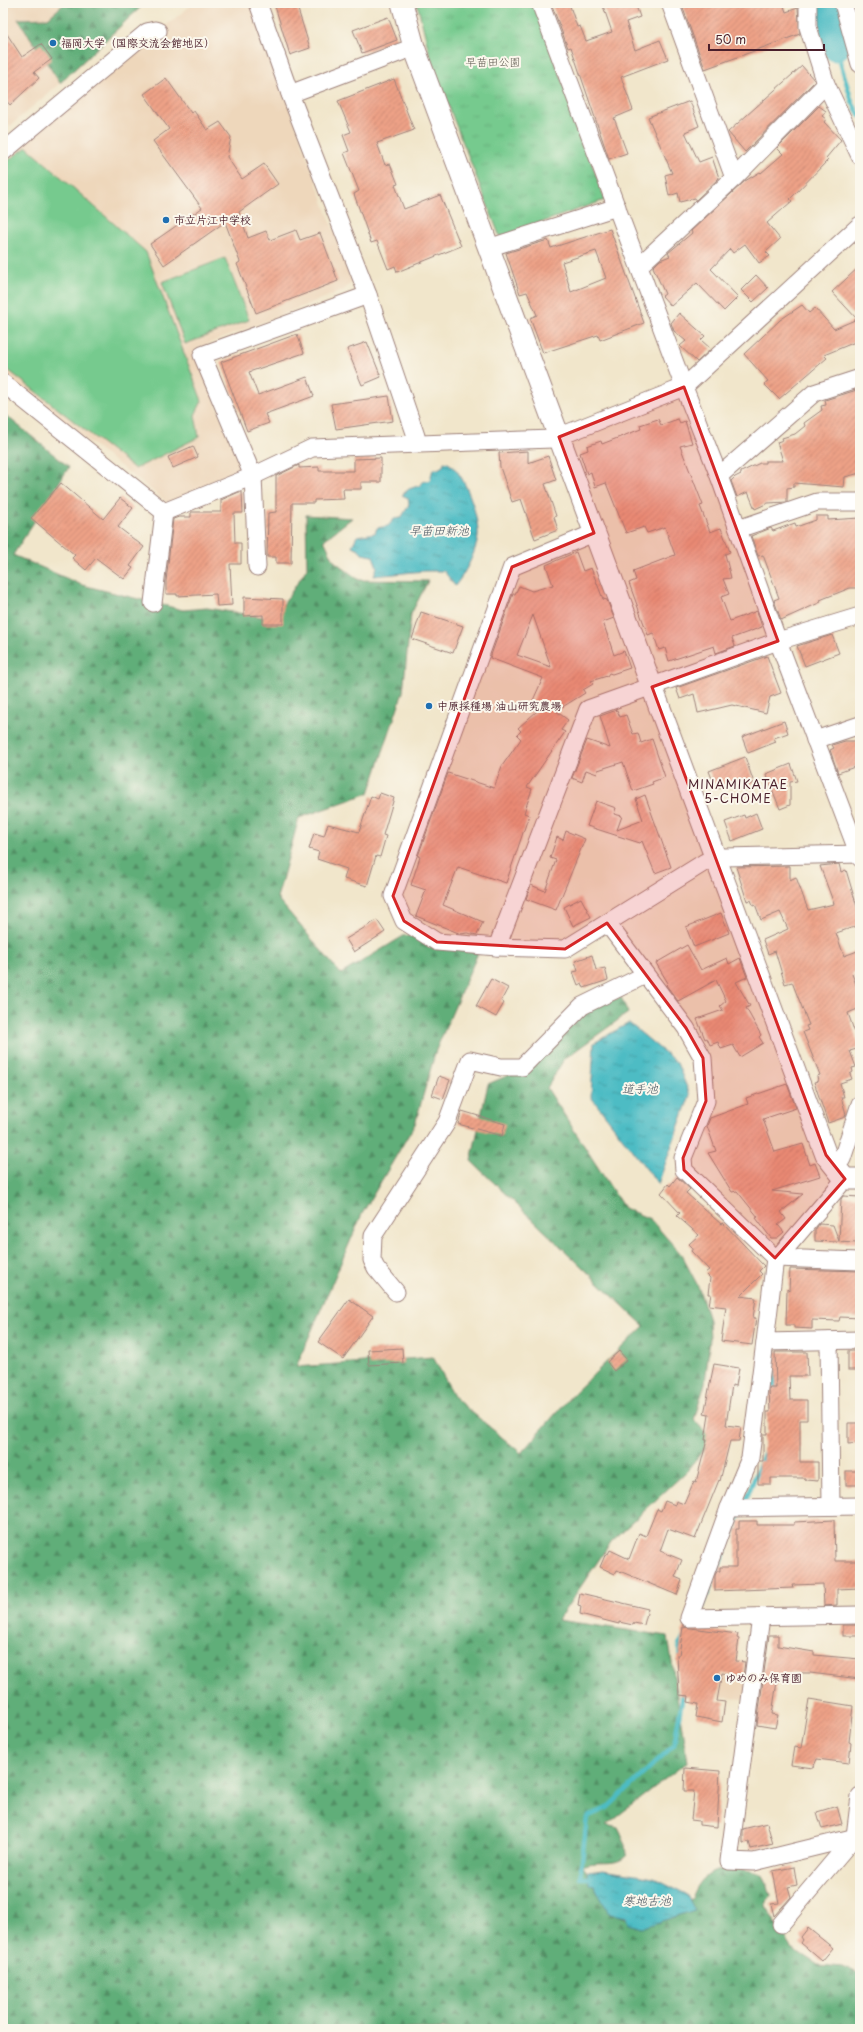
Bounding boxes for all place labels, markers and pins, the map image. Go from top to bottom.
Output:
place label: 福岡大学（国際交流会館地区） [61,34,215,51]
marker: 福岡大学（国際交流会館地区） [48,38,58,48]
place label: 市立片江中学校 [174,211,251,228]
marker: 市立片江中学校 [161,215,171,225]
place label: 中原採種場 油山研究農場 [437,697,562,714]
marker: 中原採種場 油山研究農場 [424,701,434,711]
place label: ゆめのみ保育園 [725,1669,802,1686]
marker: ゆめのみ保育園 [712,1673,722,1683]

